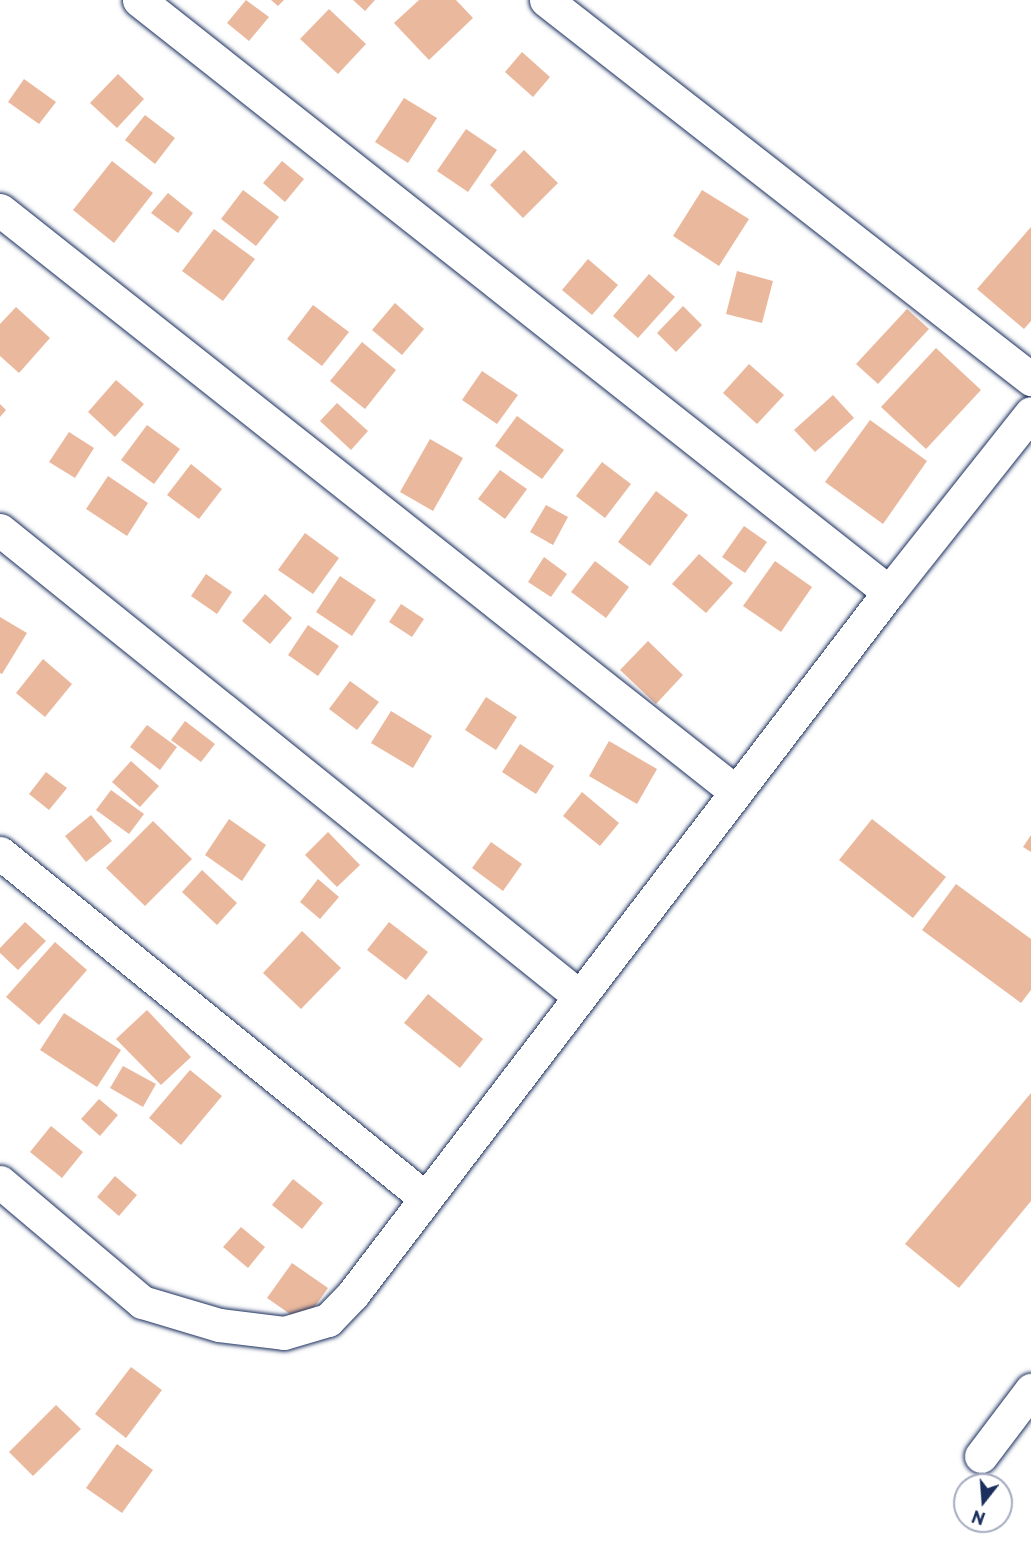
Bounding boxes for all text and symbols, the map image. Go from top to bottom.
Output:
north arrow [953,1473,1013,1533]
text: N [969,1505,988,1532]

